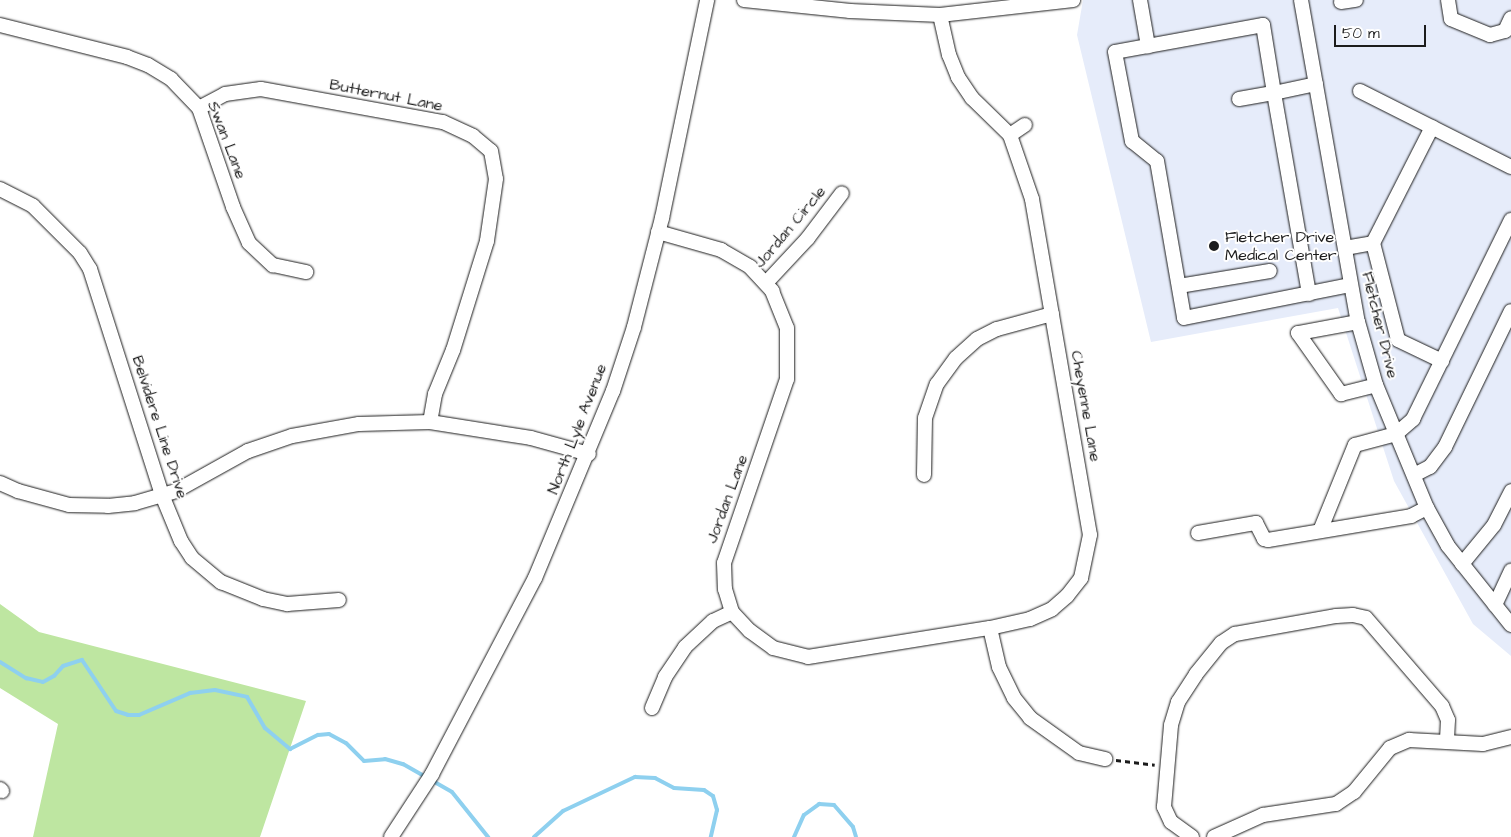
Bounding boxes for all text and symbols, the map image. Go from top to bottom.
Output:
scale bar [1336,15,1428,47]
text: 50 m [1342,23,1380,44]
street label: Butternut Lane [328,75,444,115]
street label: Swan Lane [203,98,251,182]
street label: Jordan Circle [750,182,830,272]
place label: Fletcher Drive Medical Center [1225,227,1337,265]
marker: Fletcher Drive Medical Center [1207,239,1221,253]
street label: Fletcher Drive [1357,270,1403,380]
street label: Cheyenne Lane [1067,349,1105,463]
street label: Belvidere Line Drive [128,353,192,501]
street label: North Lyle Avenue [543,361,611,497]
street label: Jordan Lane [702,452,752,546]

